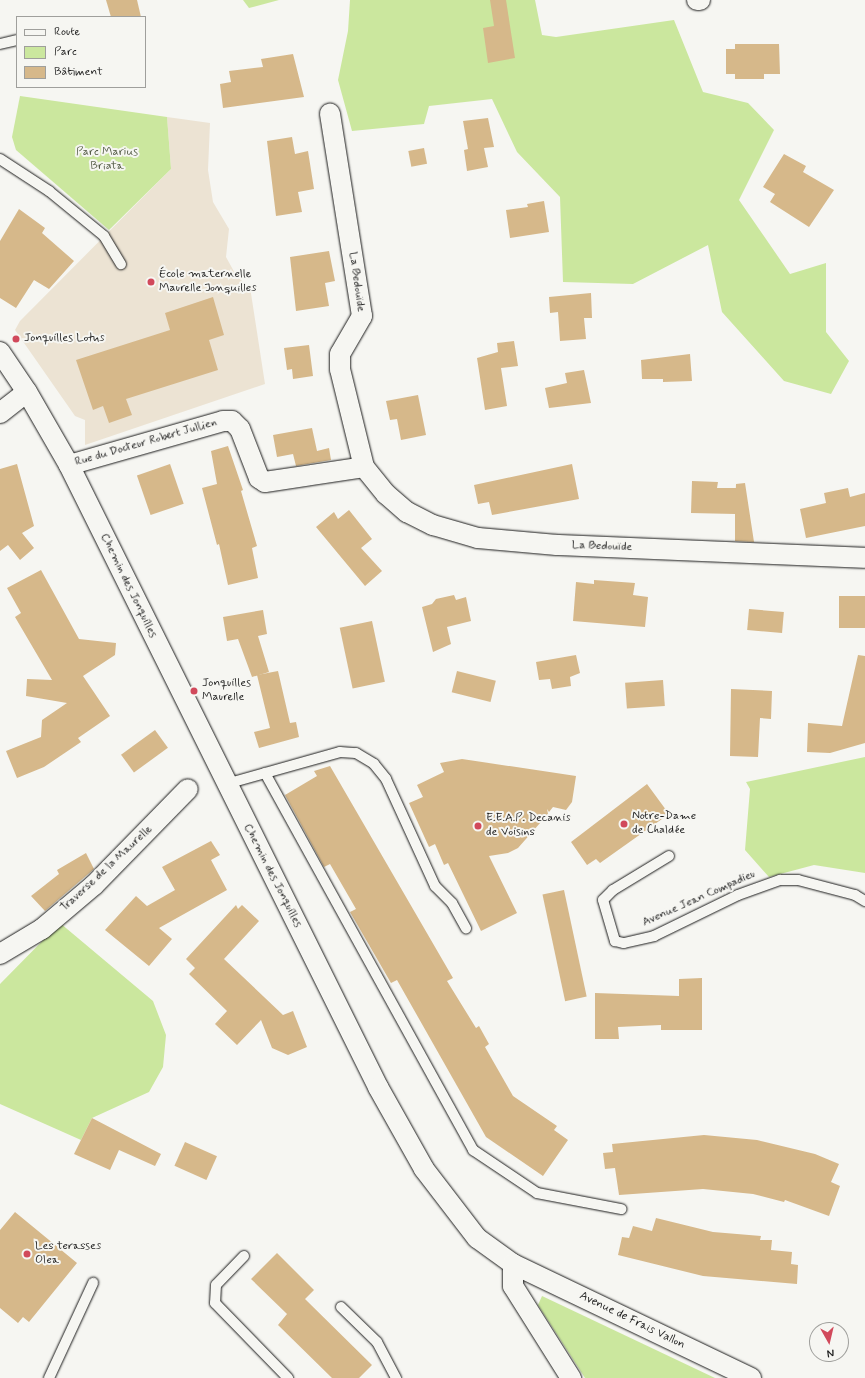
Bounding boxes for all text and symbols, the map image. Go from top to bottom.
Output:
legend [16,16,146,88]
text: Route [54,24,80,40]
text: Parc [54,44,77,60]
text: Bâtiment [54,64,103,80]
park label: Parc Marius Briata [76,146,138,174]
street label: La Bedouïde [345,250,367,314]
place label: École maternelle Maurelle Jonquilles [159,268,254,296]
marker: École maternelle Maurelle Jonquilles [146,277,156,287]
place label: Jonquilles Lotus [24,332,105,346]
marker: Jonquilles Lotus [11,334,21,344]
street label: Rue du Docteur Robert Jullien [73,416,219,470]
street label: Chemin des Jonquilles [96,531,160,641]
street label: La Bedouïde [571,539,633,555]
place label: Jonquilles Maurelle [202,677,251,705]
marker: Jonquilles Maurelle [189,686,199,696]
place label: Notre-Dame de Chaldée [632,810,696,838]
place label: E.E.A.P. Decanis de Voisins [486,812,571,840]
marker: Notre-Dame de Chaldée [619,819,629,829]
marker: E.E.A.P. Decanis de Voisins [473,821,483,831]
street label: Chemin des Jonquilles [240,822,304,930]
street label: Traverse de la Maurelle [60,824,154,914]
street label: Avenue Jean Compadieu [640,867,758,931]
place label: Les terasses Olea [35,1240,101,1268]
marker: Les terasses Olea [22,1249,32,1259]
street label: Avenue de Frais Vallon [578,1290,686,1352]
north arrow [809,1322,849,1362]
text: N [826,1345,835,1360]

